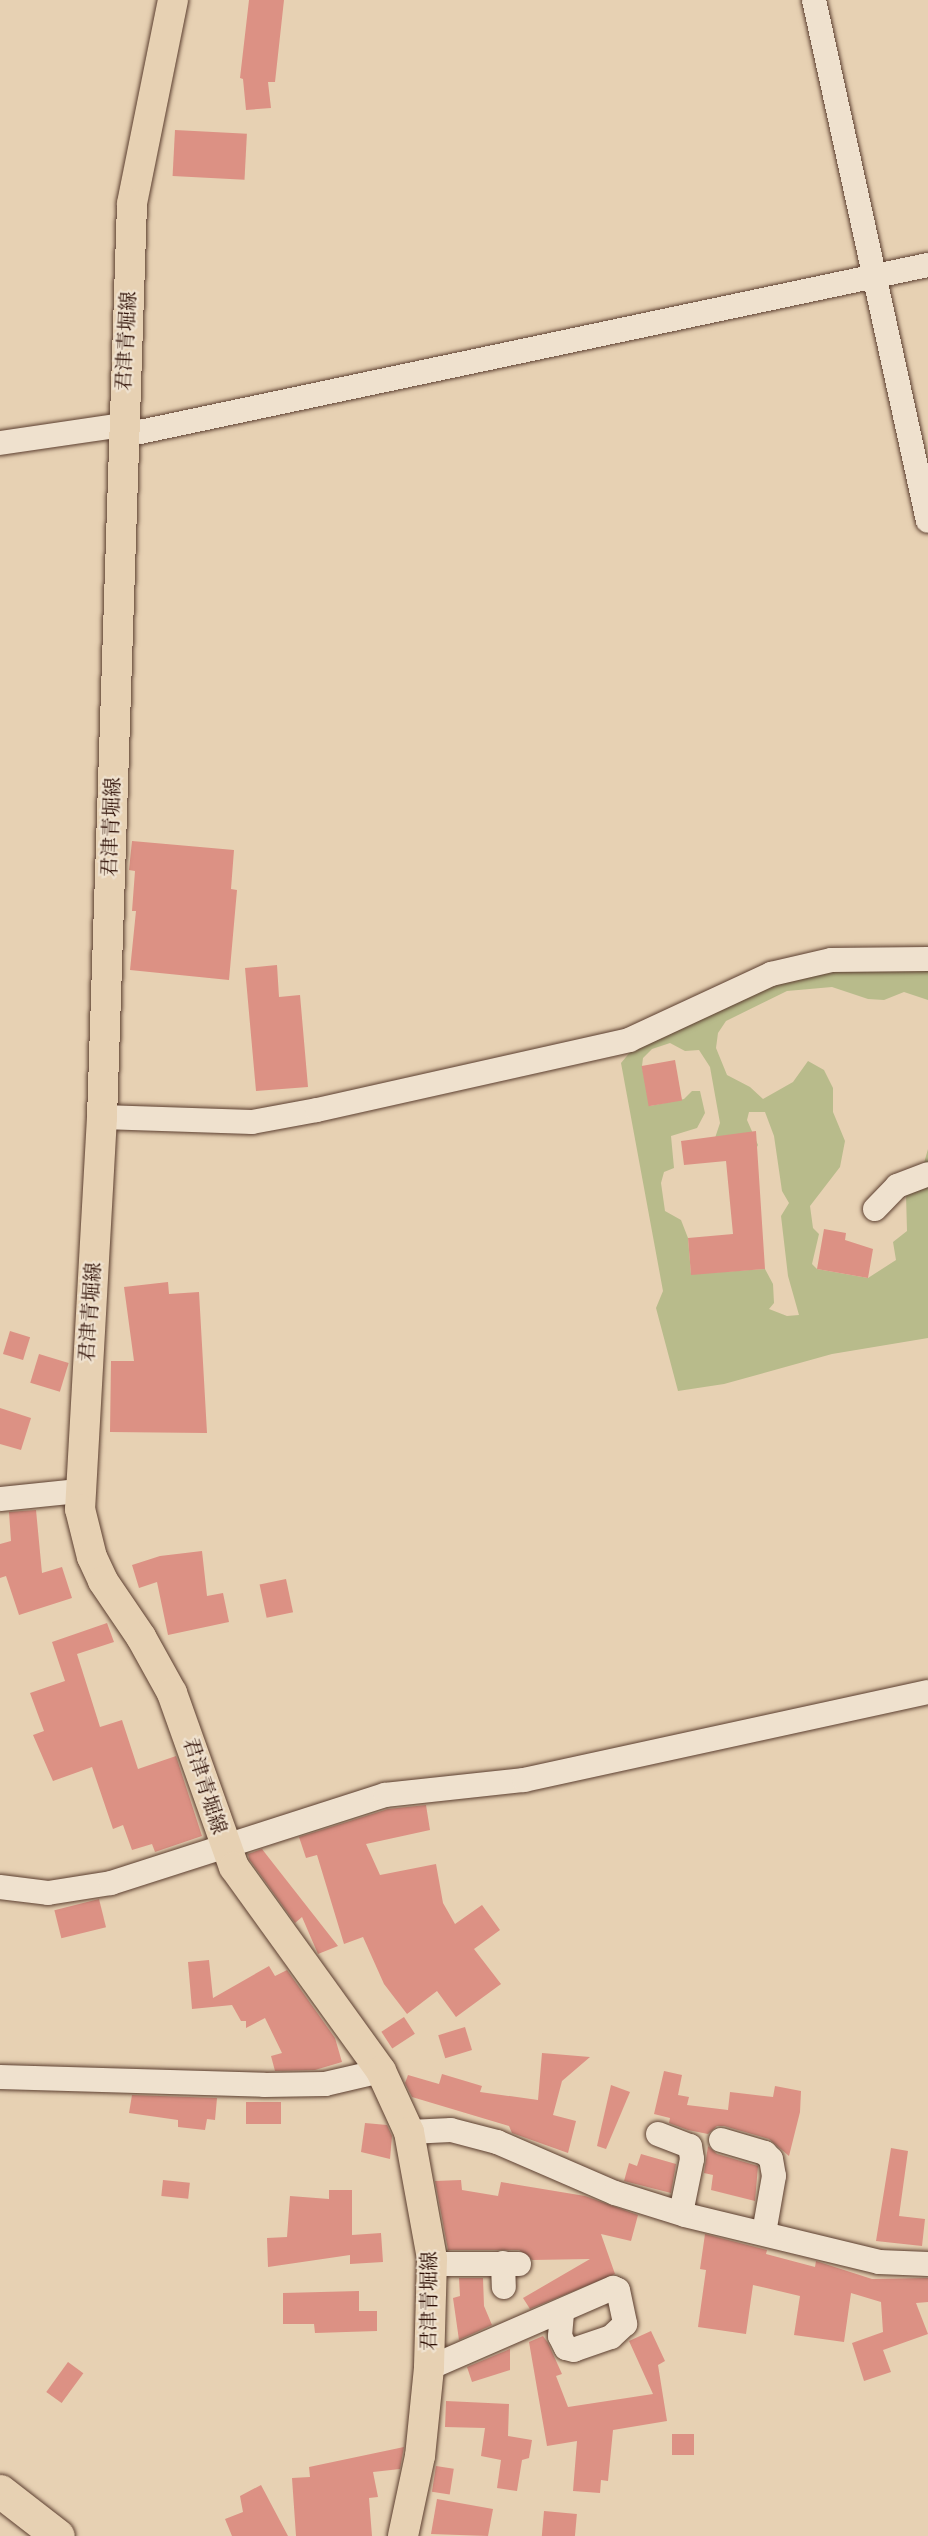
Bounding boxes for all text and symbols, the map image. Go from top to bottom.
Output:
street label: 君津青堀線 [111,290,141,392]
street label: 君津青堀線 [97,777,125,877]
street label: 君津青堀線 [75,1261,105,1363]
street label: 君津青堀線 [178,1735,232,1837]
street label: 君津青堀線 [417,2251,441,2351]

